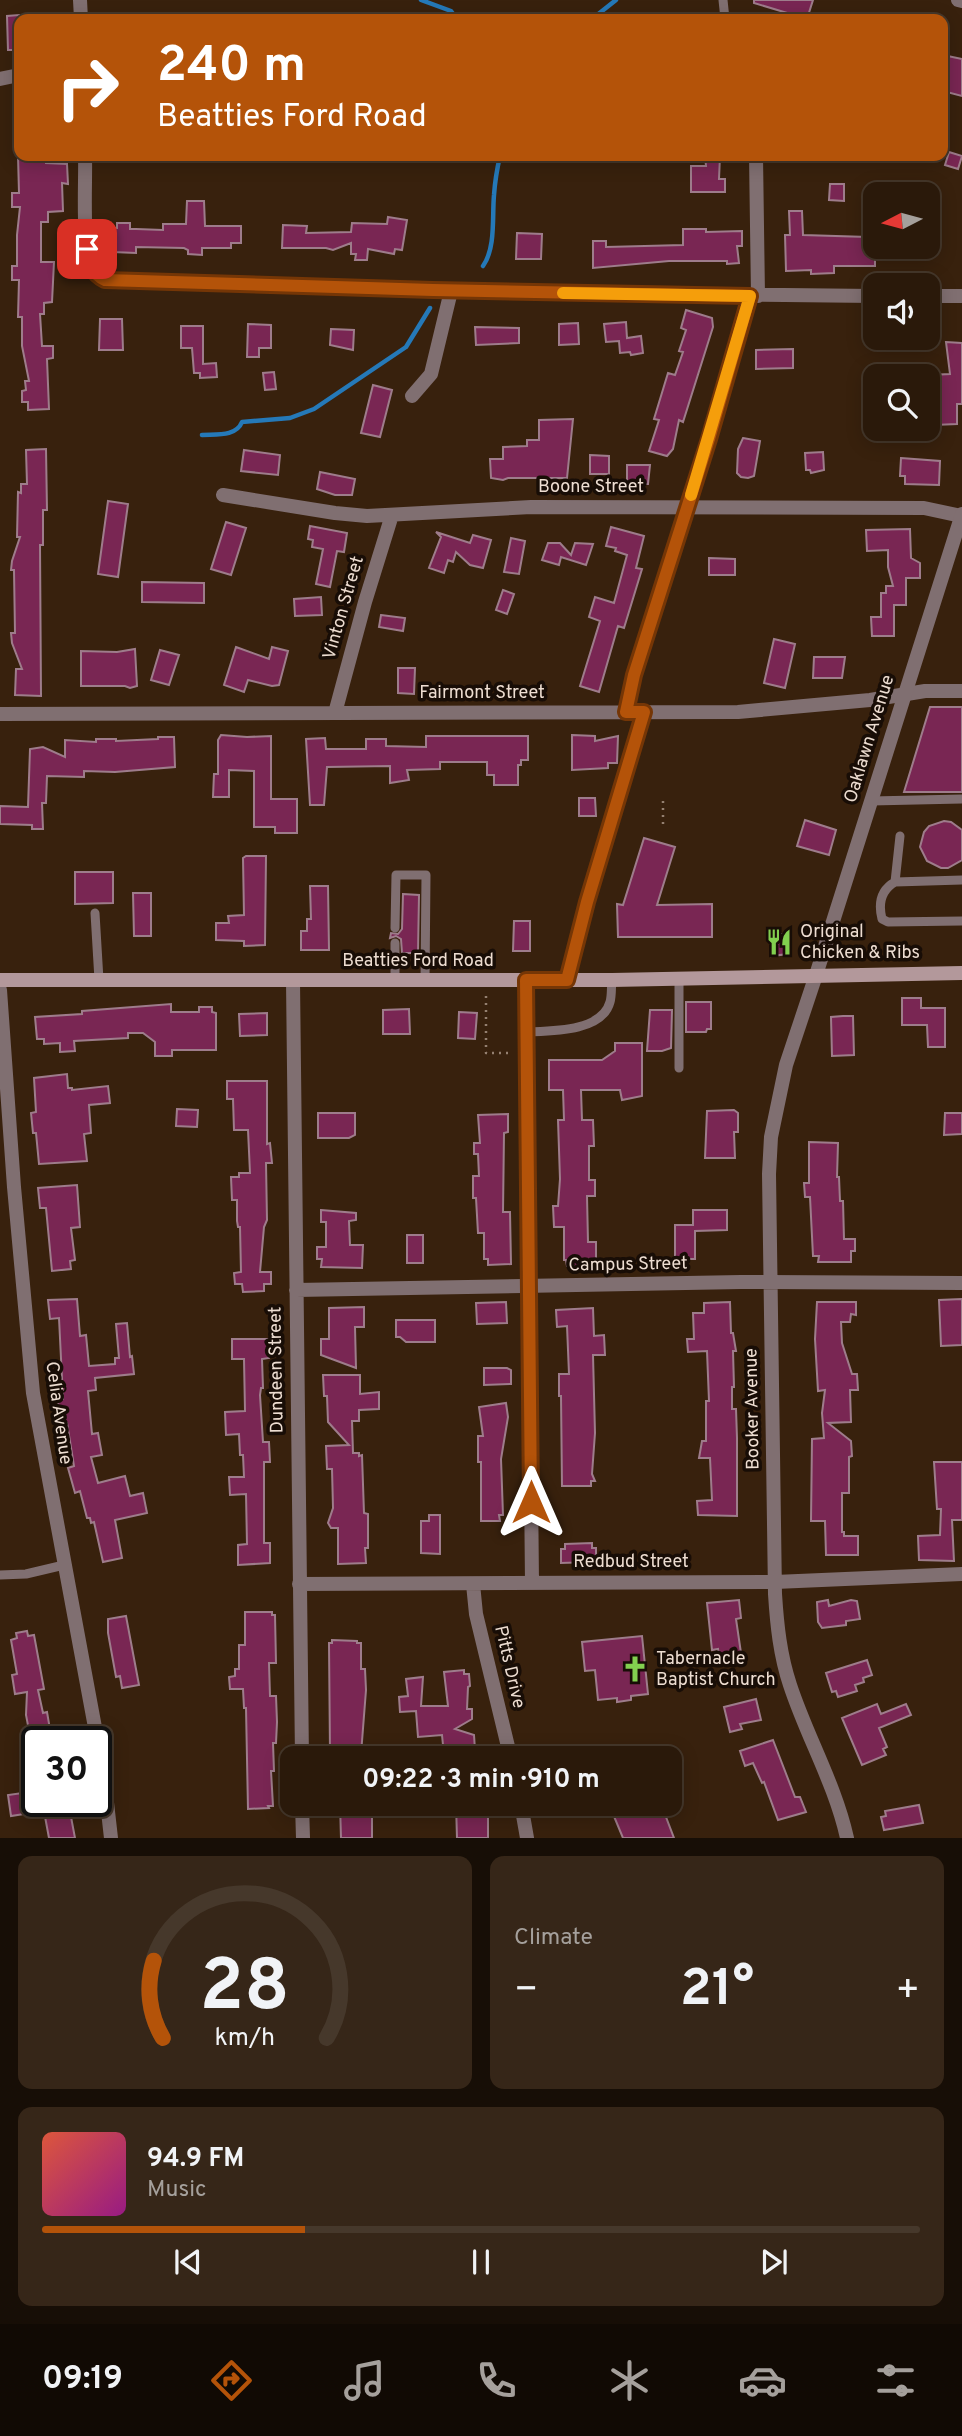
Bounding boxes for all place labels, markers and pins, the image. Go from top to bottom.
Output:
pin [57,219,117,279]
place label: Original Chicken & Ribs [800,921,920,965]
restaurant icon: Original Chicken & Ribs [764,927,794,957]
place label: Tabernacle Baptist Church [656,1648,776,1692]
church icon: Tabernacle Baptist Church [620,1654,650,1684]

